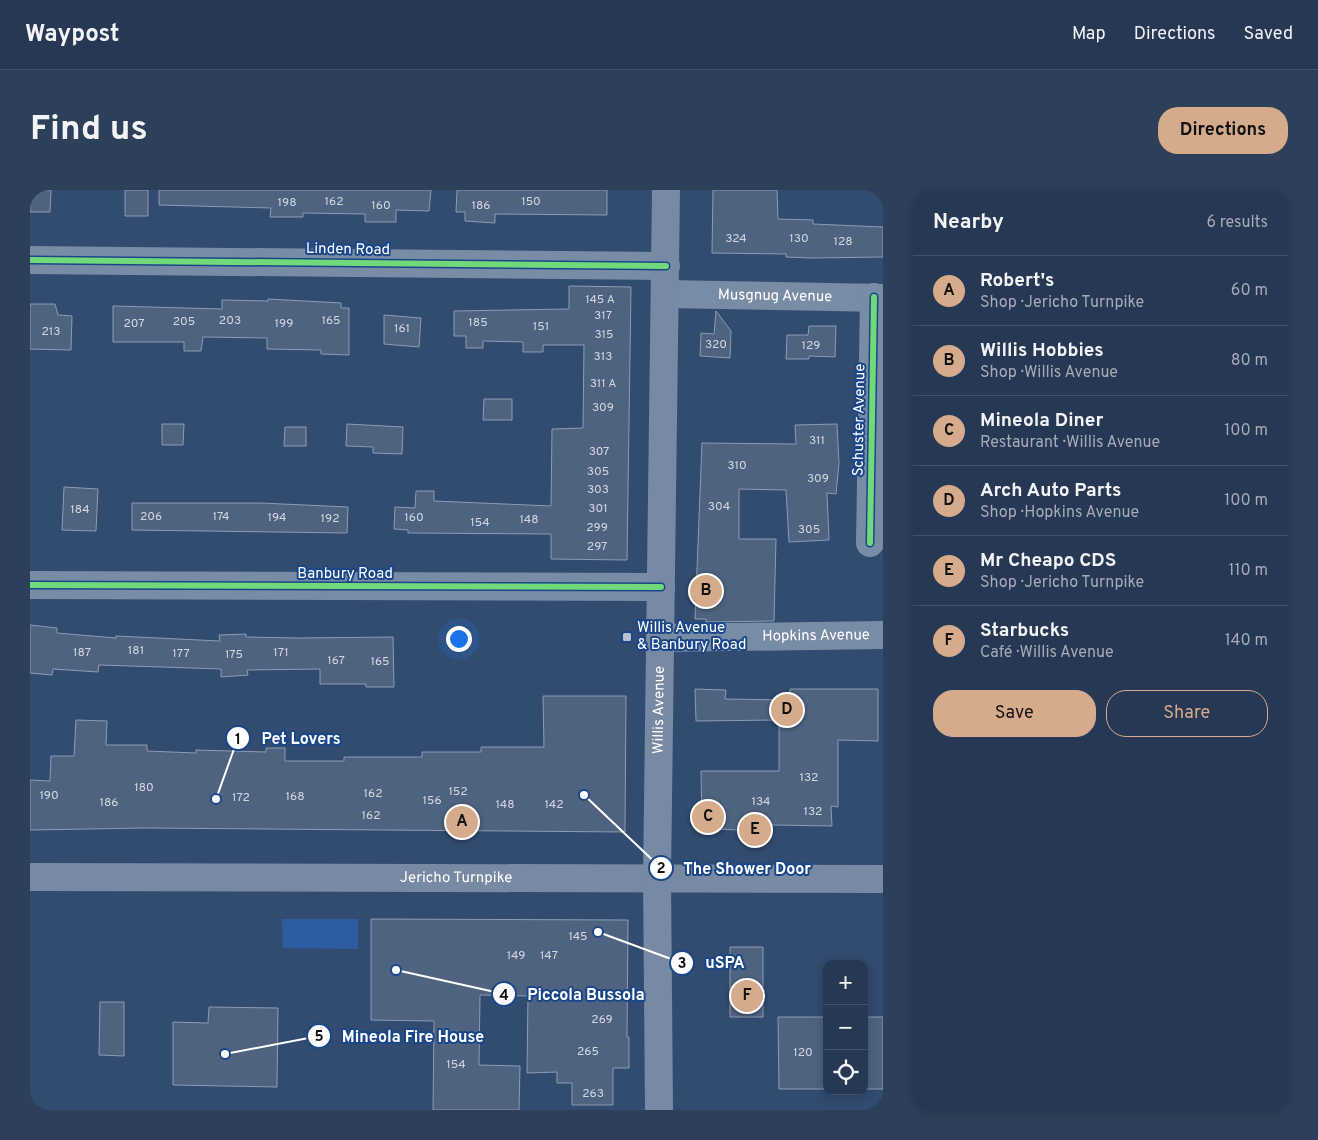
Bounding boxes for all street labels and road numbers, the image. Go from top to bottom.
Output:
street label: Linden Road [306,240,390,260]
street label: Musgnug Avenue [718,285,832,307]
street label: Schuster Avenue [850,364,870,476]
street label: Banbury Road [297,565,393,584]
street label: Hopkins Avenue [762,626,870,646]
street label: Willis Avenue [649,666,669,754]
street label: Jericho Turnpike [400,868,512,888]

